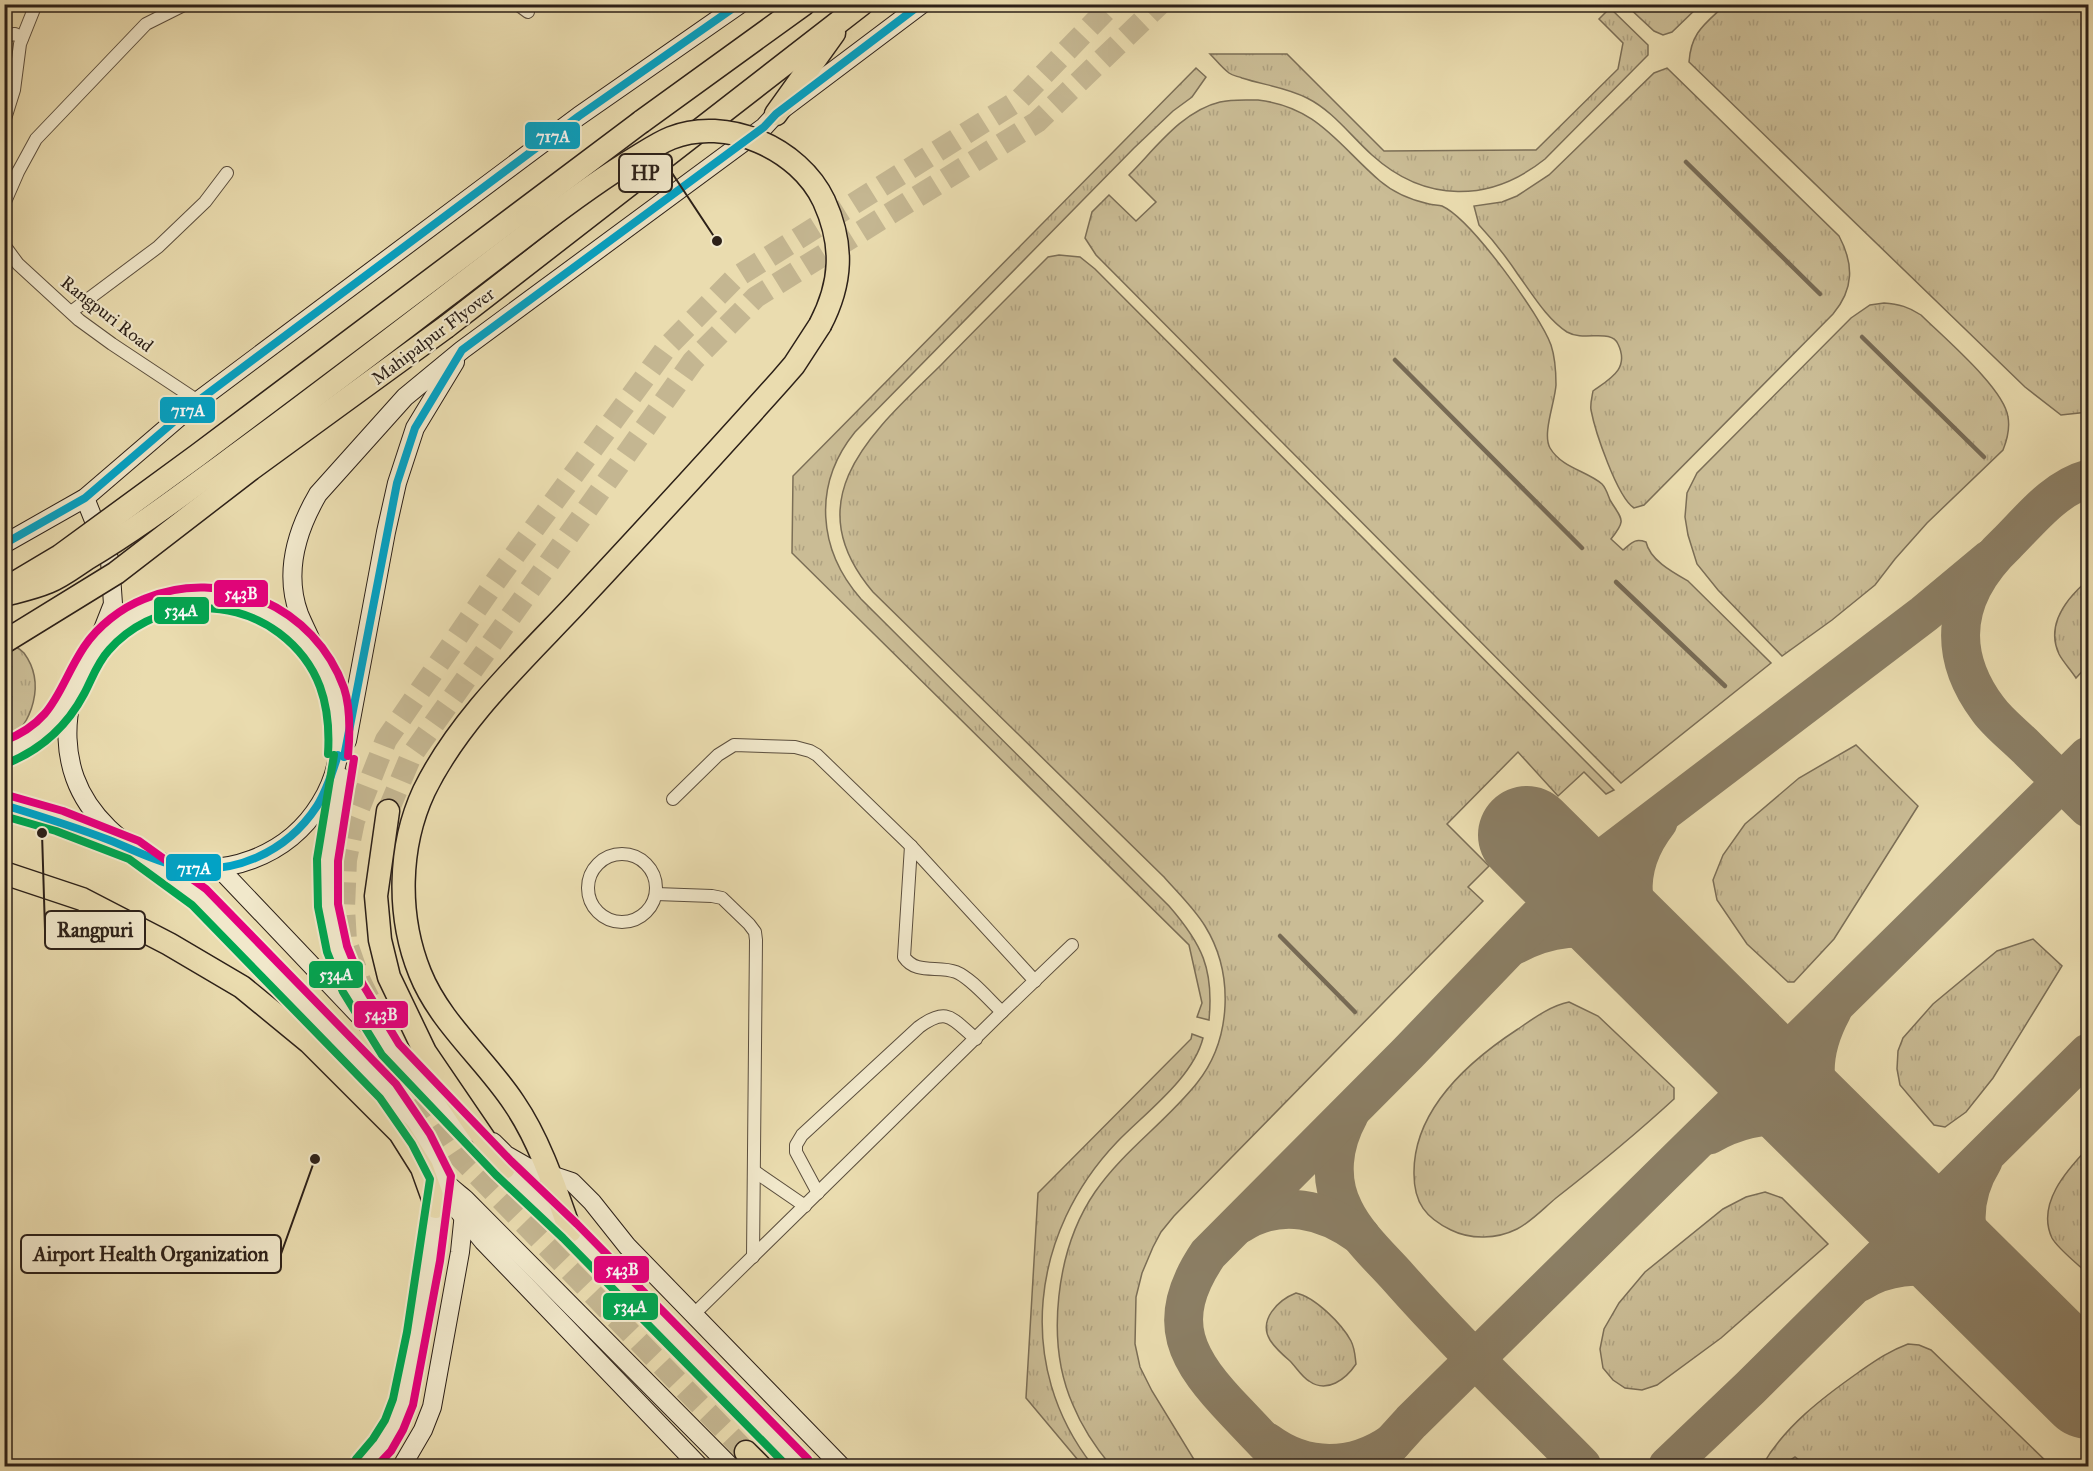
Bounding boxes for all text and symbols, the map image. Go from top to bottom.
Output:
line badge: 717A [524,121,581,150]
text: 717A [536,127,570,146]
callout: HP [619,154,672,192]
text: HP [631,161,660,185]
street label: Rangpuri Road [56,271,157,358]
street label: Mahipalpur Flyover [367,282,499,389]
line badge: 717A [159,396,216,424]
text: 717A [171,401,205,420]
line badge: 543B [213,579,269,608]
text: 543B [225,584,257,604]
line badge: 534A [153,596,210,625]
text: 534A [164,601,198,621]
line badge: 717A [165,853,222,882]
text: 717A [177,859,211,878]
callout: Rangpuri [45,911,145,949]
text: Rangpuri [57,918,134,943]
line badge: 534A [308,960,364,989]
text: 534A [319,965,353,985]
line badge: 543B [353,1000,409,1029]
text: 543B [365,1005,397,1025]
callout: Airport Health Organization [21,1235,281,1273]
text: Airport Health Organization [31,1242,269,1267]
line badge: 543B [593,1255,650,1284]
text: 543B [606,1260,638,1280]
line badge: 534A [602,1292,659,1321]
text: 534A [613,1297,647,1317]

